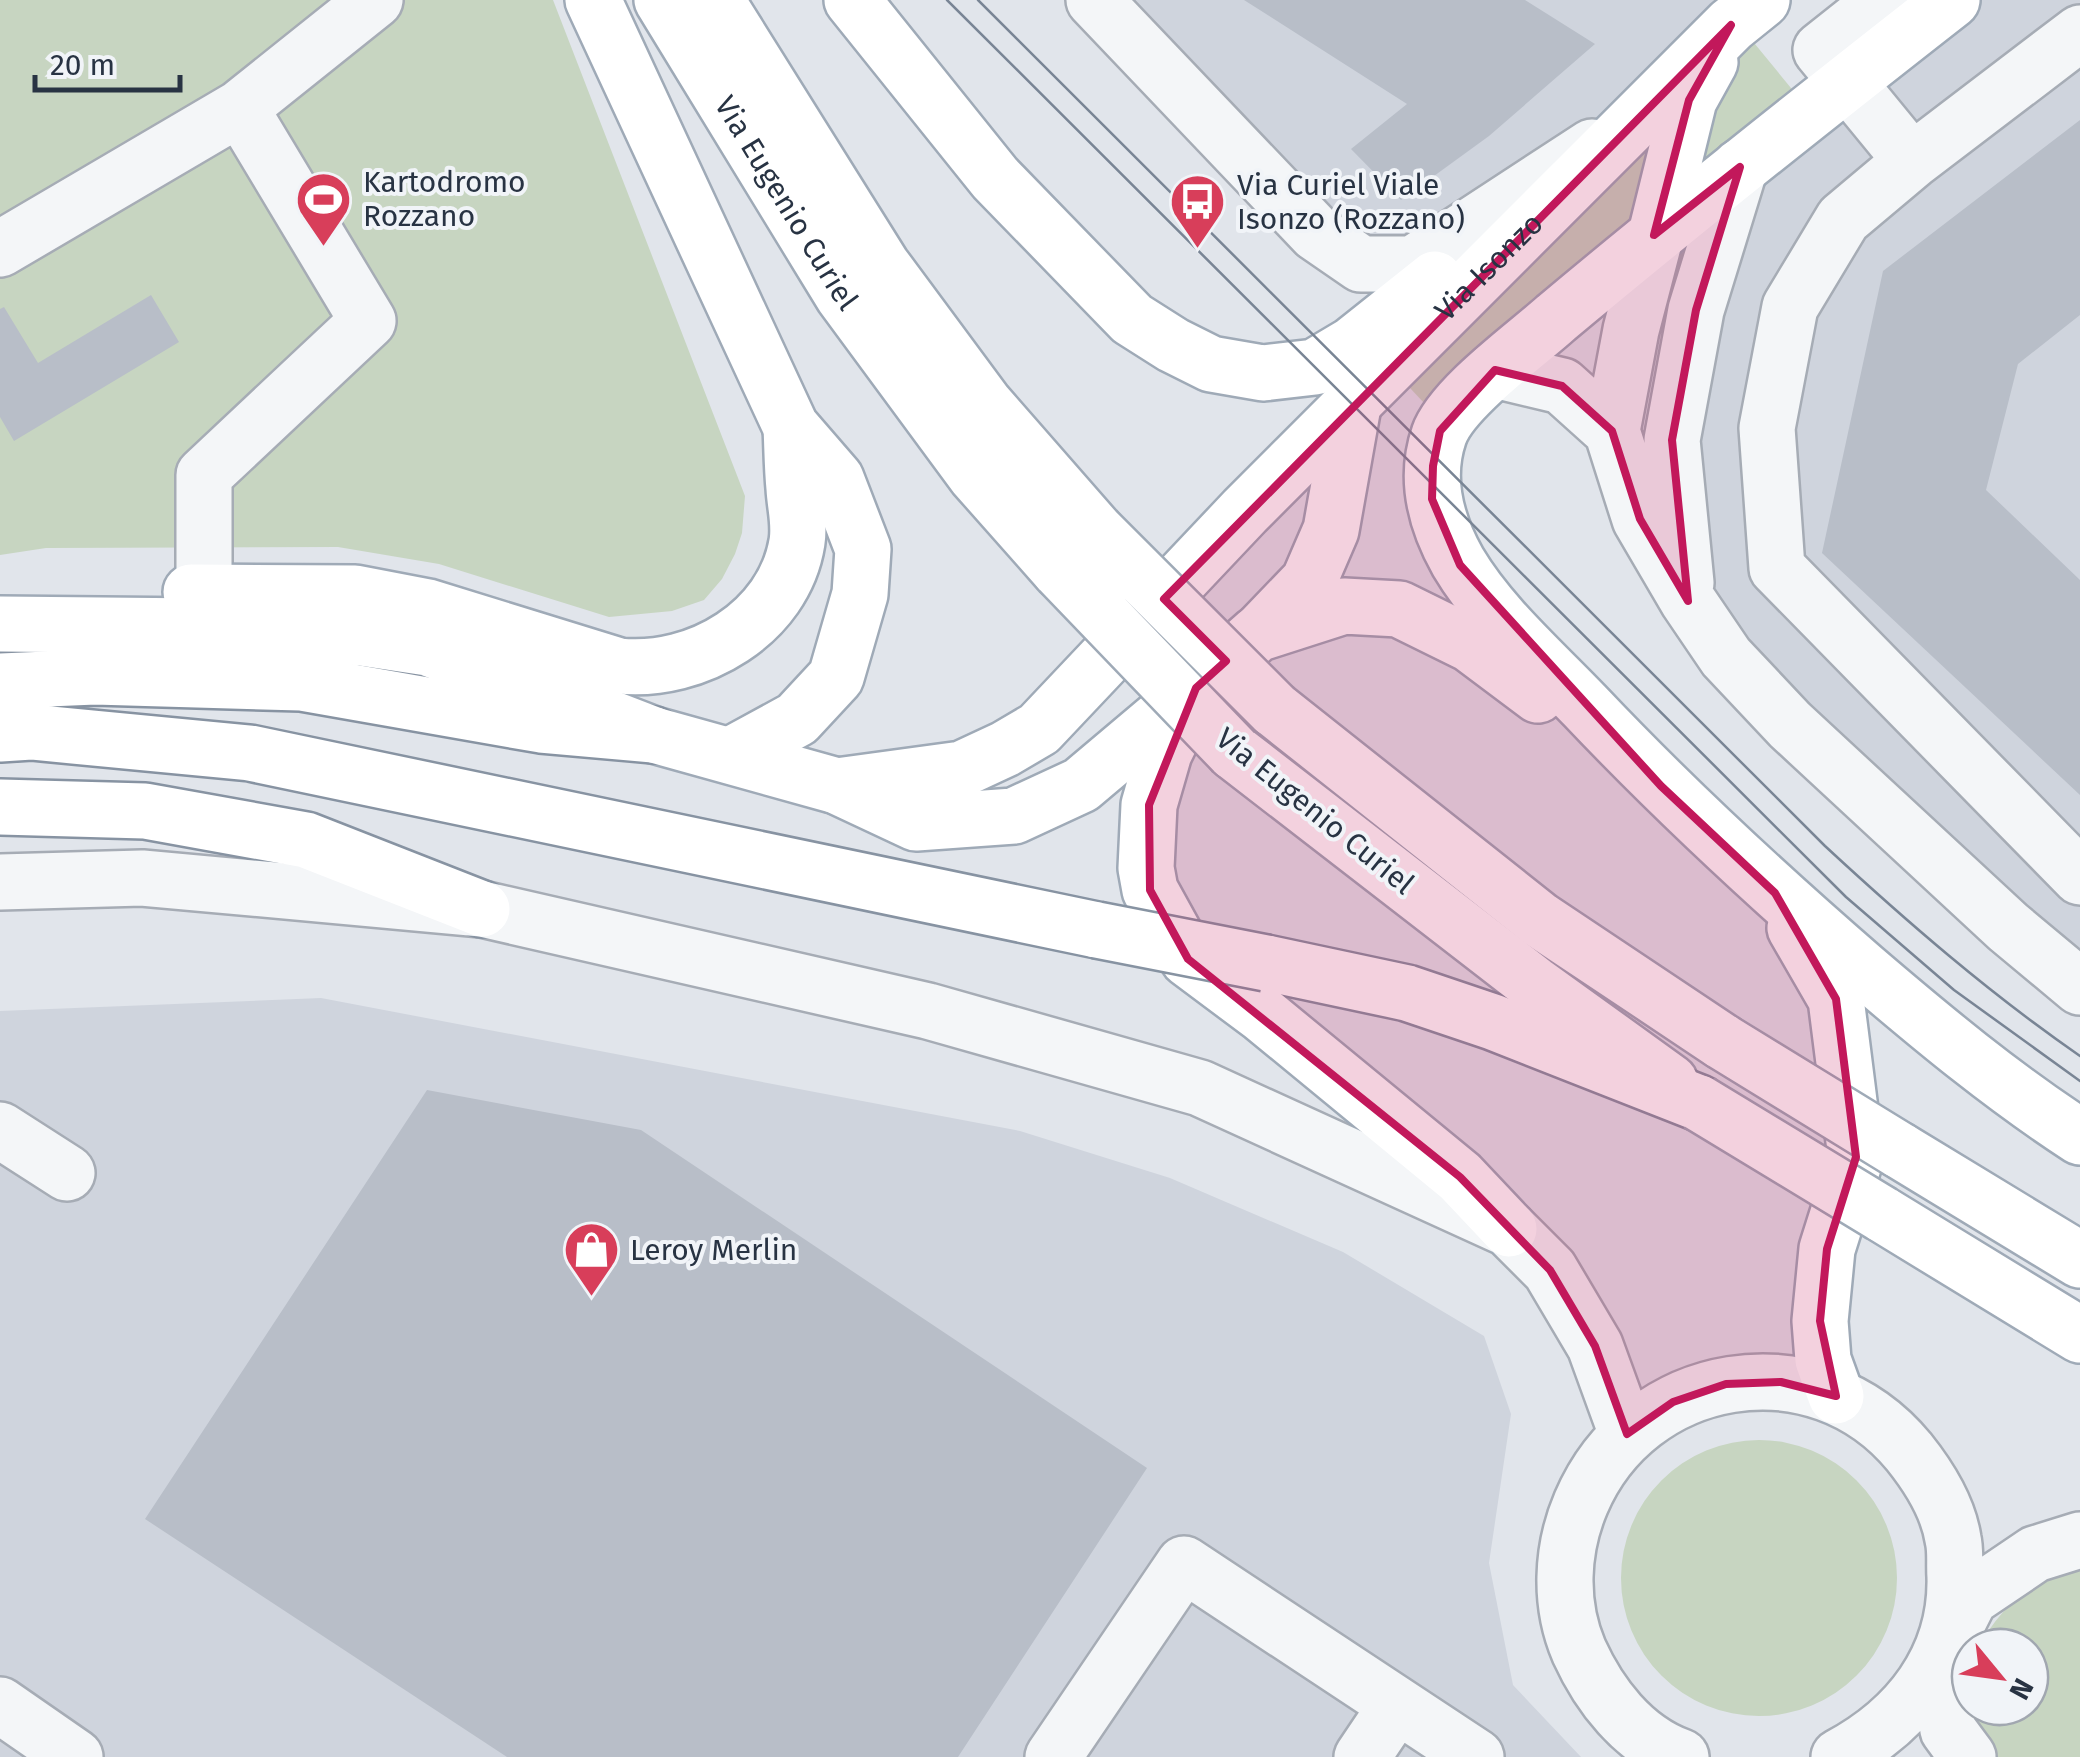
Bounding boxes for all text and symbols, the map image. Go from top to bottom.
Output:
scale bar [35,30,180,92]
text: 20 m [50,47,115,83]
street label: Via Eugenio Curiel [707,89,866,318]
place label: Kartodromo Rozzano [363,164,526,234]
place label: Via Curiel Viale Isonzo (Rozzano) [1237,167,1465,237]
sports icon: Kartodromo Rozzano [294,169,354,248]
bus stop icon: Via Curiel Viale Isonzo (Rozzano) [1168,172,1228,251]
street label: Via Isonzo [1428,206,1550,328]
street label: Via Eugenio Curiel [1209,720,1421,902]
shop icon: Leroy Merlin [561,1220,621,1299]
place label: Leroy Merlin [630,1232,797,1268]
north arrow [1950,1627,2050,1727]
text: N [2002,1673,2040,1705]

